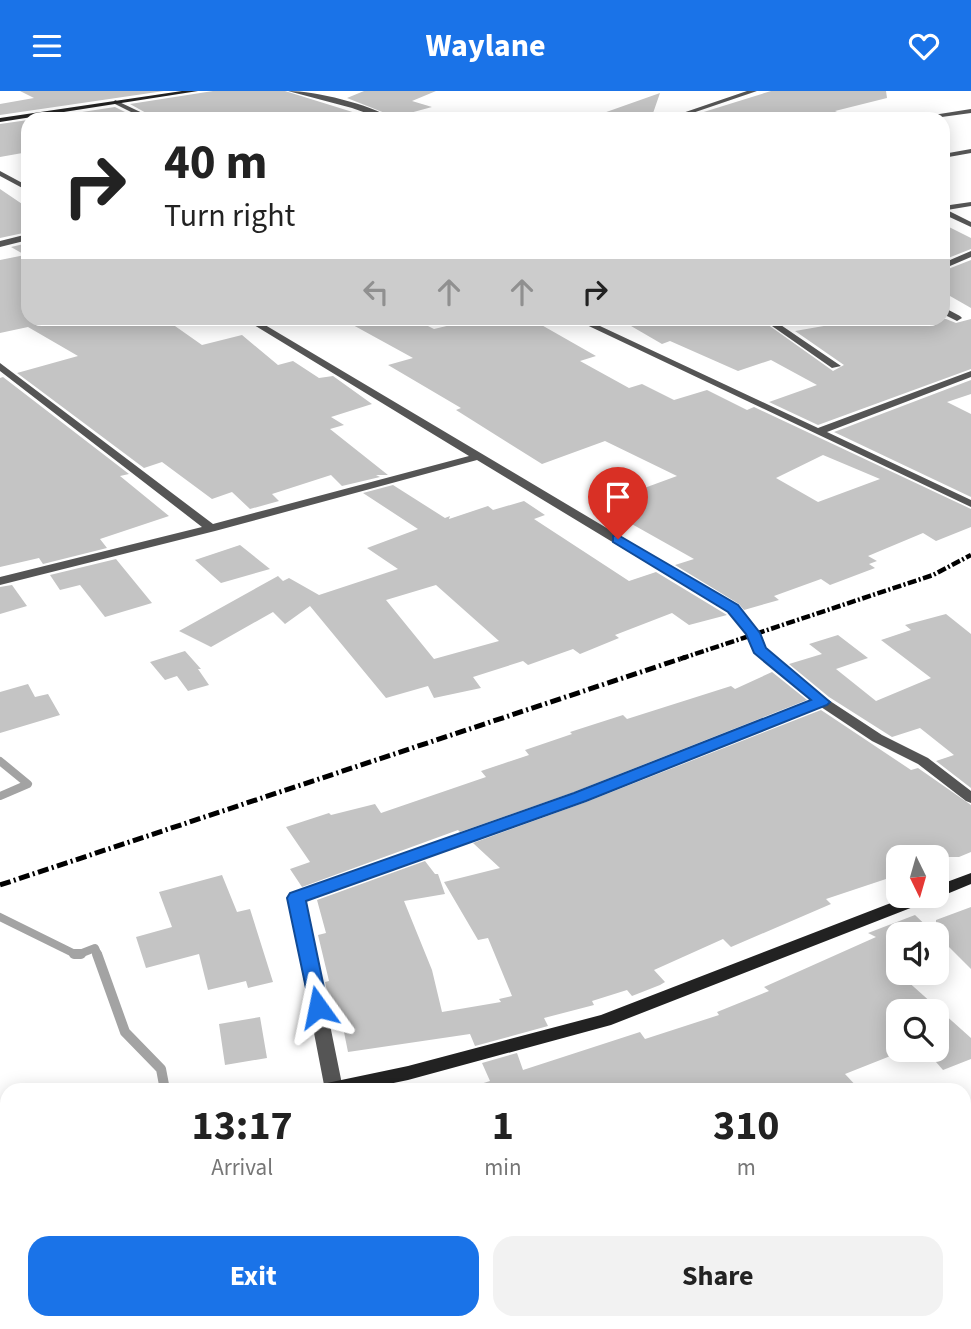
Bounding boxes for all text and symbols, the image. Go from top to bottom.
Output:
text: Waylane [425,23,546,69]
icon: menu [28,27,66,65]
icon: heart [905,27,943,65]
text: 40 m [164,128,268,198]
icon: right [49,140,140,231]
text: Turn right [164,193,295,239]
icon: left [357,273,395,311]
icon: ahead [430,273,468,311]
icon: ahead [503,273,541,311]
icon: right [576,273,614,311]
pin [588,467,648,539]
icon: arrive [599,478,637,516]
north arrow [886,845,948,908]
map controls [886,845,949,1062]
button: sound [886,922,949,985]
position arrow [281,970,355,1044]
button: search [886,999,949,1062]
text: 13:17 [191,1096,293,1156]
text: 1 [492,1096,514,1156]
text: 310 [713,1096,780,1156]
text: Arrival [211,1151,273,1184]
text: min [484,1151,522,1184]
text: m [737,1151,756,1184]
button: Exit [28,1236,479,1316]
button: Share [493,1236,943,1316]

